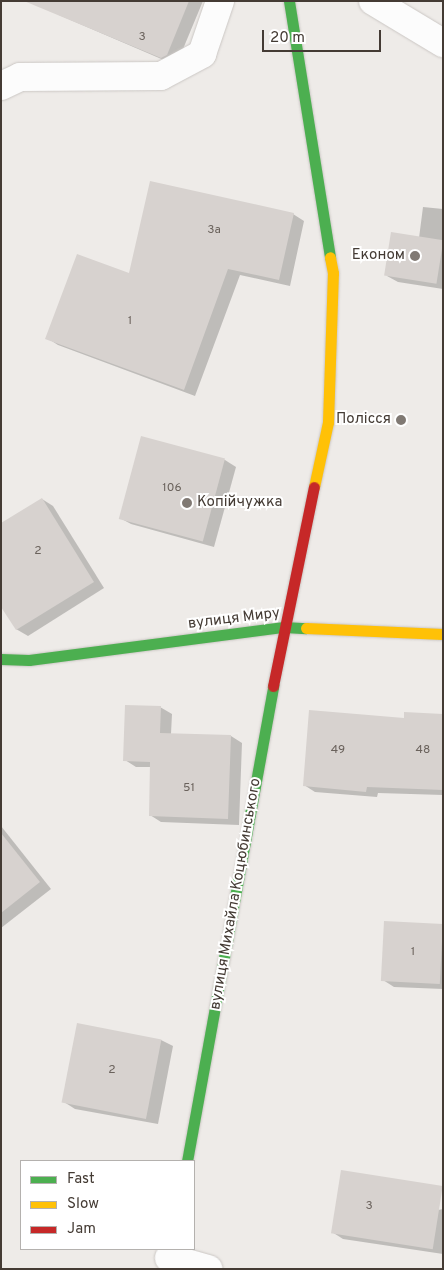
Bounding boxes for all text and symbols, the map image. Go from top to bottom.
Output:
scale bar [264,20,383,52]
text: 20 m [270,29,305,48]
house number: 3 [138,31,146,45]
house number: 3а [207,224,221,238]
place label: Економ [352,247,405,265]
marker: Економ [409,250,421,262]
house number: 1 [128,315,132,329]
place label: Полісся [336,411,391,429]
marker: Полісся [395,414,407,426]
house number: 106 [162,482,182,496]
place label: Копійчужка [197,494,282,512]
marker: Копійчужка [181,497,193,509]
house number: 2 [34,545,42,559]
street label: вулиця Миру [187,604,281,634]
house number: 49 [331,744,345,758]
house number: 48 [416,744,430,758]
street label: вулиця Михайла Коцюбинського [207,777,265,1011]
house number: 51 [183,782,195,796]
house number: 1 [411,946,415,960]
house number: 2 [108,1064,116,1078]
legend [20,1160,195,1250]
text: Fast [67,1170,95,1189]
text: Slow [67,1195,99,1214]
house number: 3 [365,1200,373,1214]
text: Jam [67,1220,96,1239]

